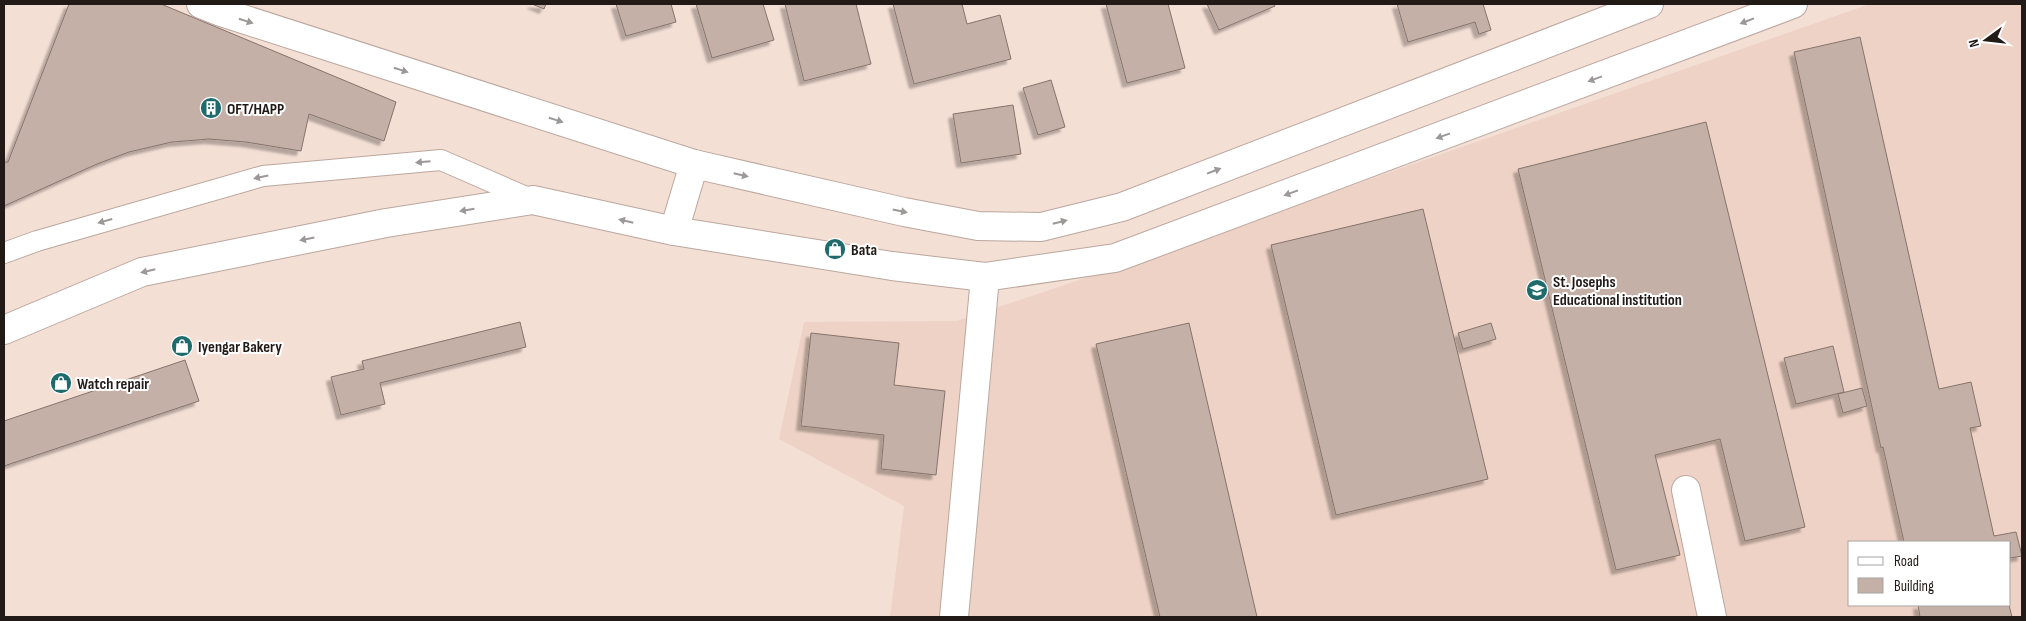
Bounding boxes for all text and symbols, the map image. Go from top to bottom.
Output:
north arrow [1961,15,2011,65]
one-way arrow [239,17,254,25]
one-way arrow [1740,18,1754,26]
text: N [1965,37,1983,49]
one-way arrow [394,66,409,74]
one-way arrow [1587,75,1602,83]
building icon: OFT/HAPP [199,96,223,120]
place label: OFT/HAPP [227,100,284,119]
one-way arrow [549,116,564,124]
one-way arrow [1435,132,1450,140]
one-way arrow [414,158,430,166]
one-way arrow [1207,167,1222,175]
one-way arrow [734,171,749,179]
one-way arrow [253,173,268,181]
one-way arrow [1283,189,1298,197]
one-way arrow [459,207,475,215]
one-way arrow [892,207,907,215]
one-way arrow [619,217,634,225]
one-way arrow [97,218,112,226]
one-way arrow [1053,218,1068,226]
one-way arrow [299,235,315,243]
shop icon: Bata [823,237,847,261]
place label: Bata [851,241,877,260]
one-way arrow [140,267,155,275]
place label: St. Josephs Educational institution [1553,273,1682,310]
school or university icon: St. Josephs Educational institution [1525,278,1549,302]
shop icon: Iyengar Bakery [170,334,194,358]
place label: Iyengar Bakery [198,338,282,357]
shop icon: Watch repair [49,371,73,395]
place label: Watch repair [77,375,149,394]
legend [1848,541,2011,606]
text: Road [1894,552,1919,571]
text: Building [1894,577,1934,596]

